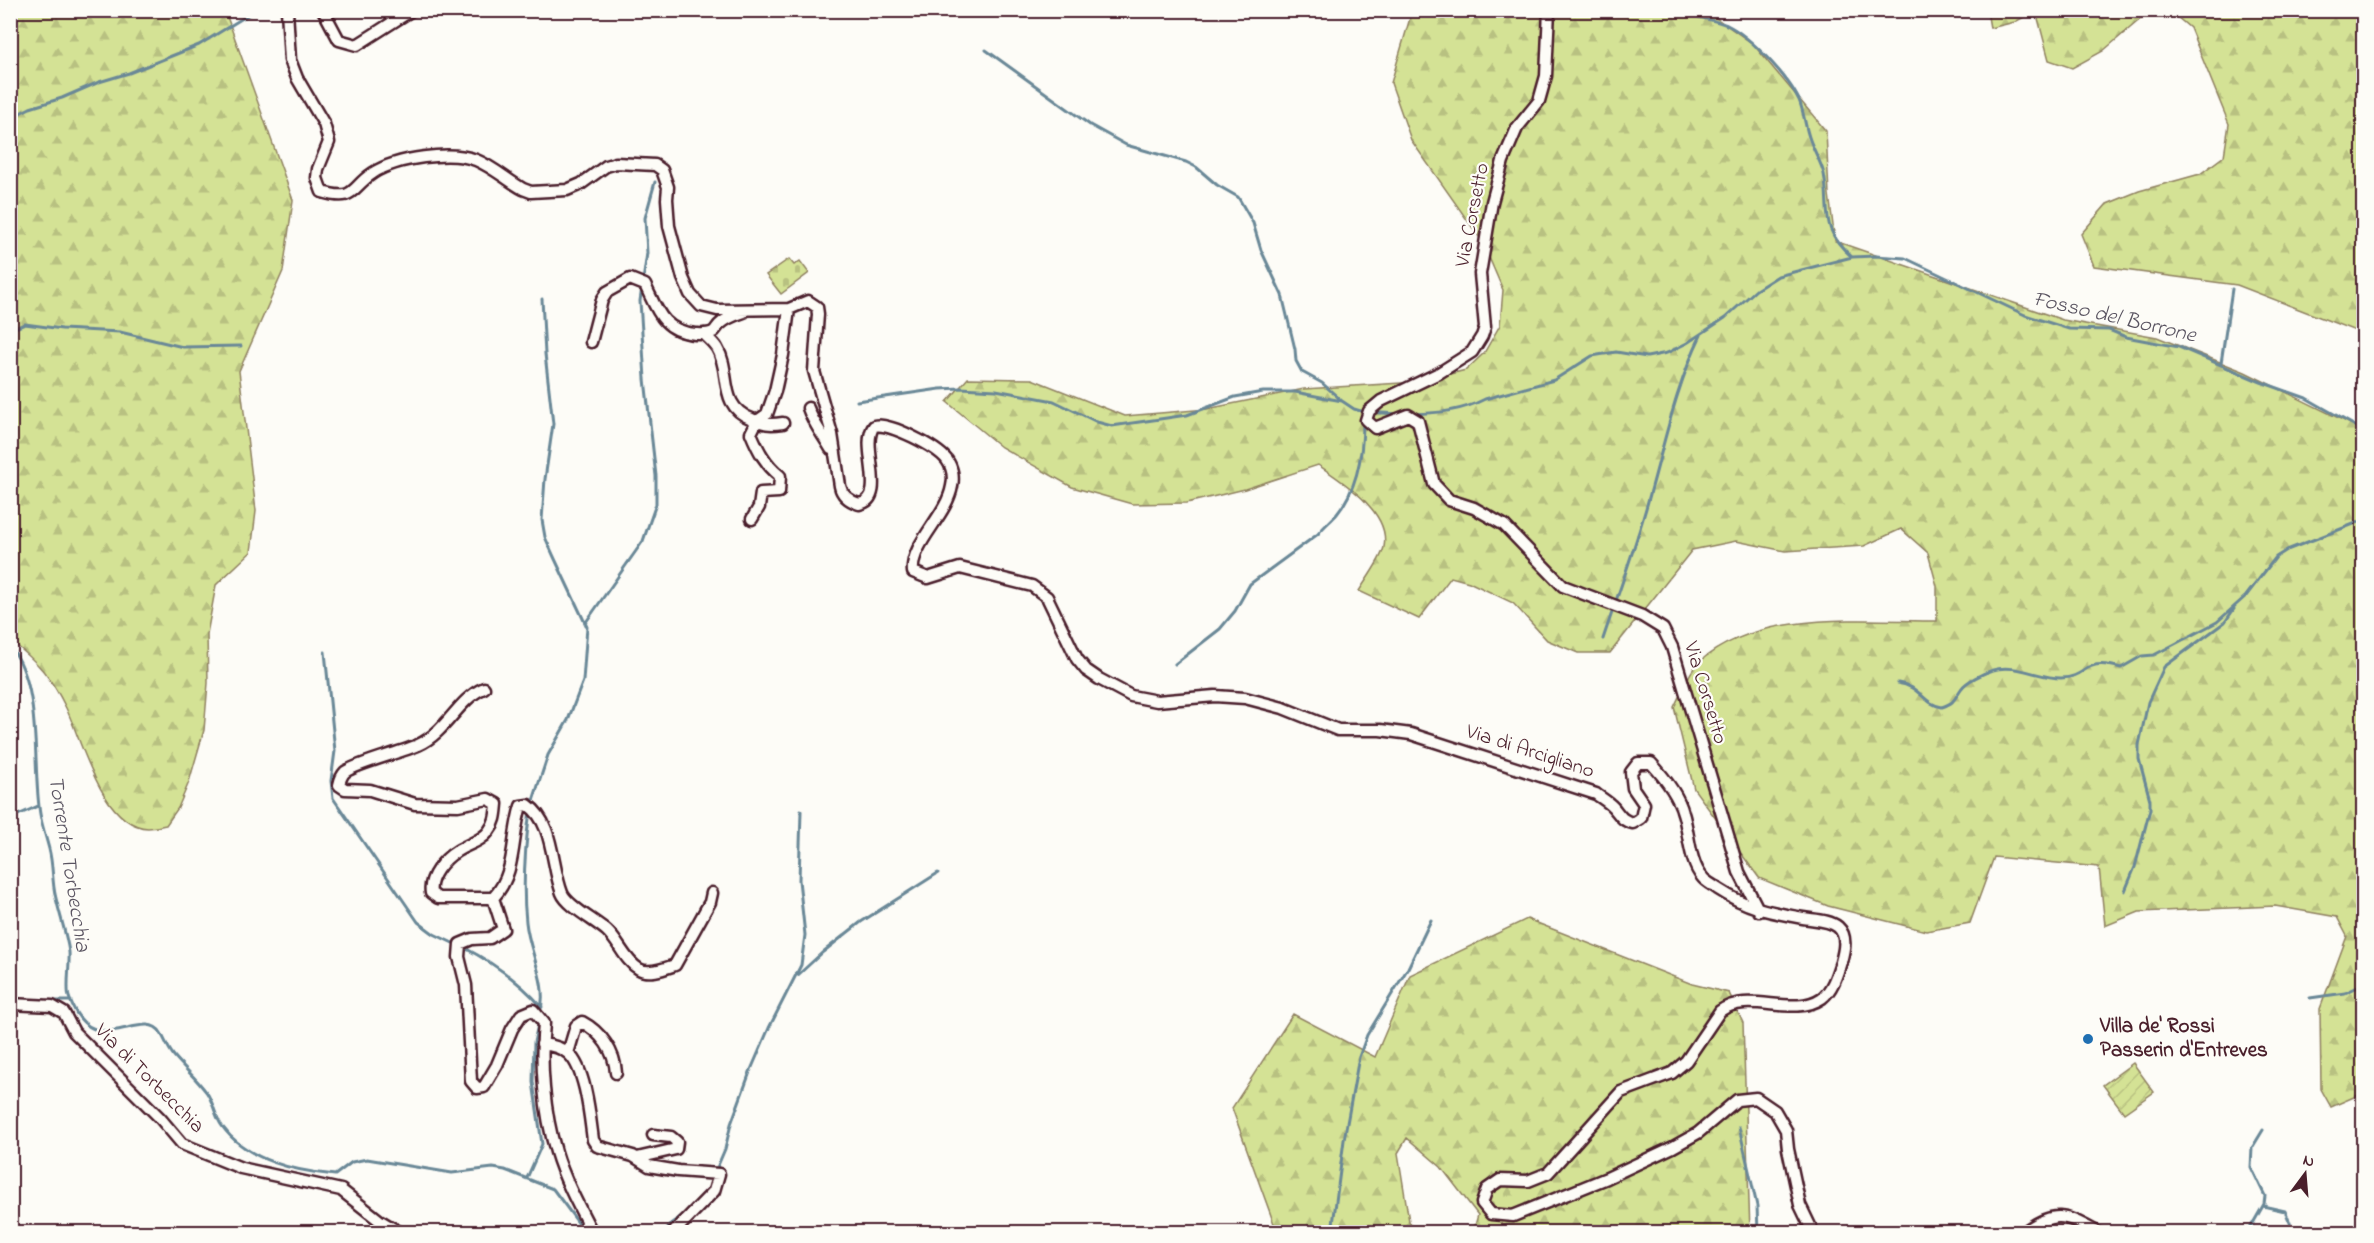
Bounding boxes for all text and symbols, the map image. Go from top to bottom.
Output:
street label: Via Corsetto [1448,160,1498,271]
water label: Fosso del Borrone [2029,284,2200,353]
street label: Via Corsetto [1675,637,1735,748]
street label: Via di Arcigliano [1460,717,1598,789]
water label: Torrente Torbecchia [38,774,98,955]
place label: Villa de' Rossi Passerin d'Entreves [2099,1012,2268,1066]
street label: Via di Torbecchia [86,1016,211,1141]
marker: Villa de' Rossi Passerin d'Entreves [2081,1032,2095,1046]
north arrow [2275,1144,2335,1204]
text: N [2300,1148,2317,1175]

